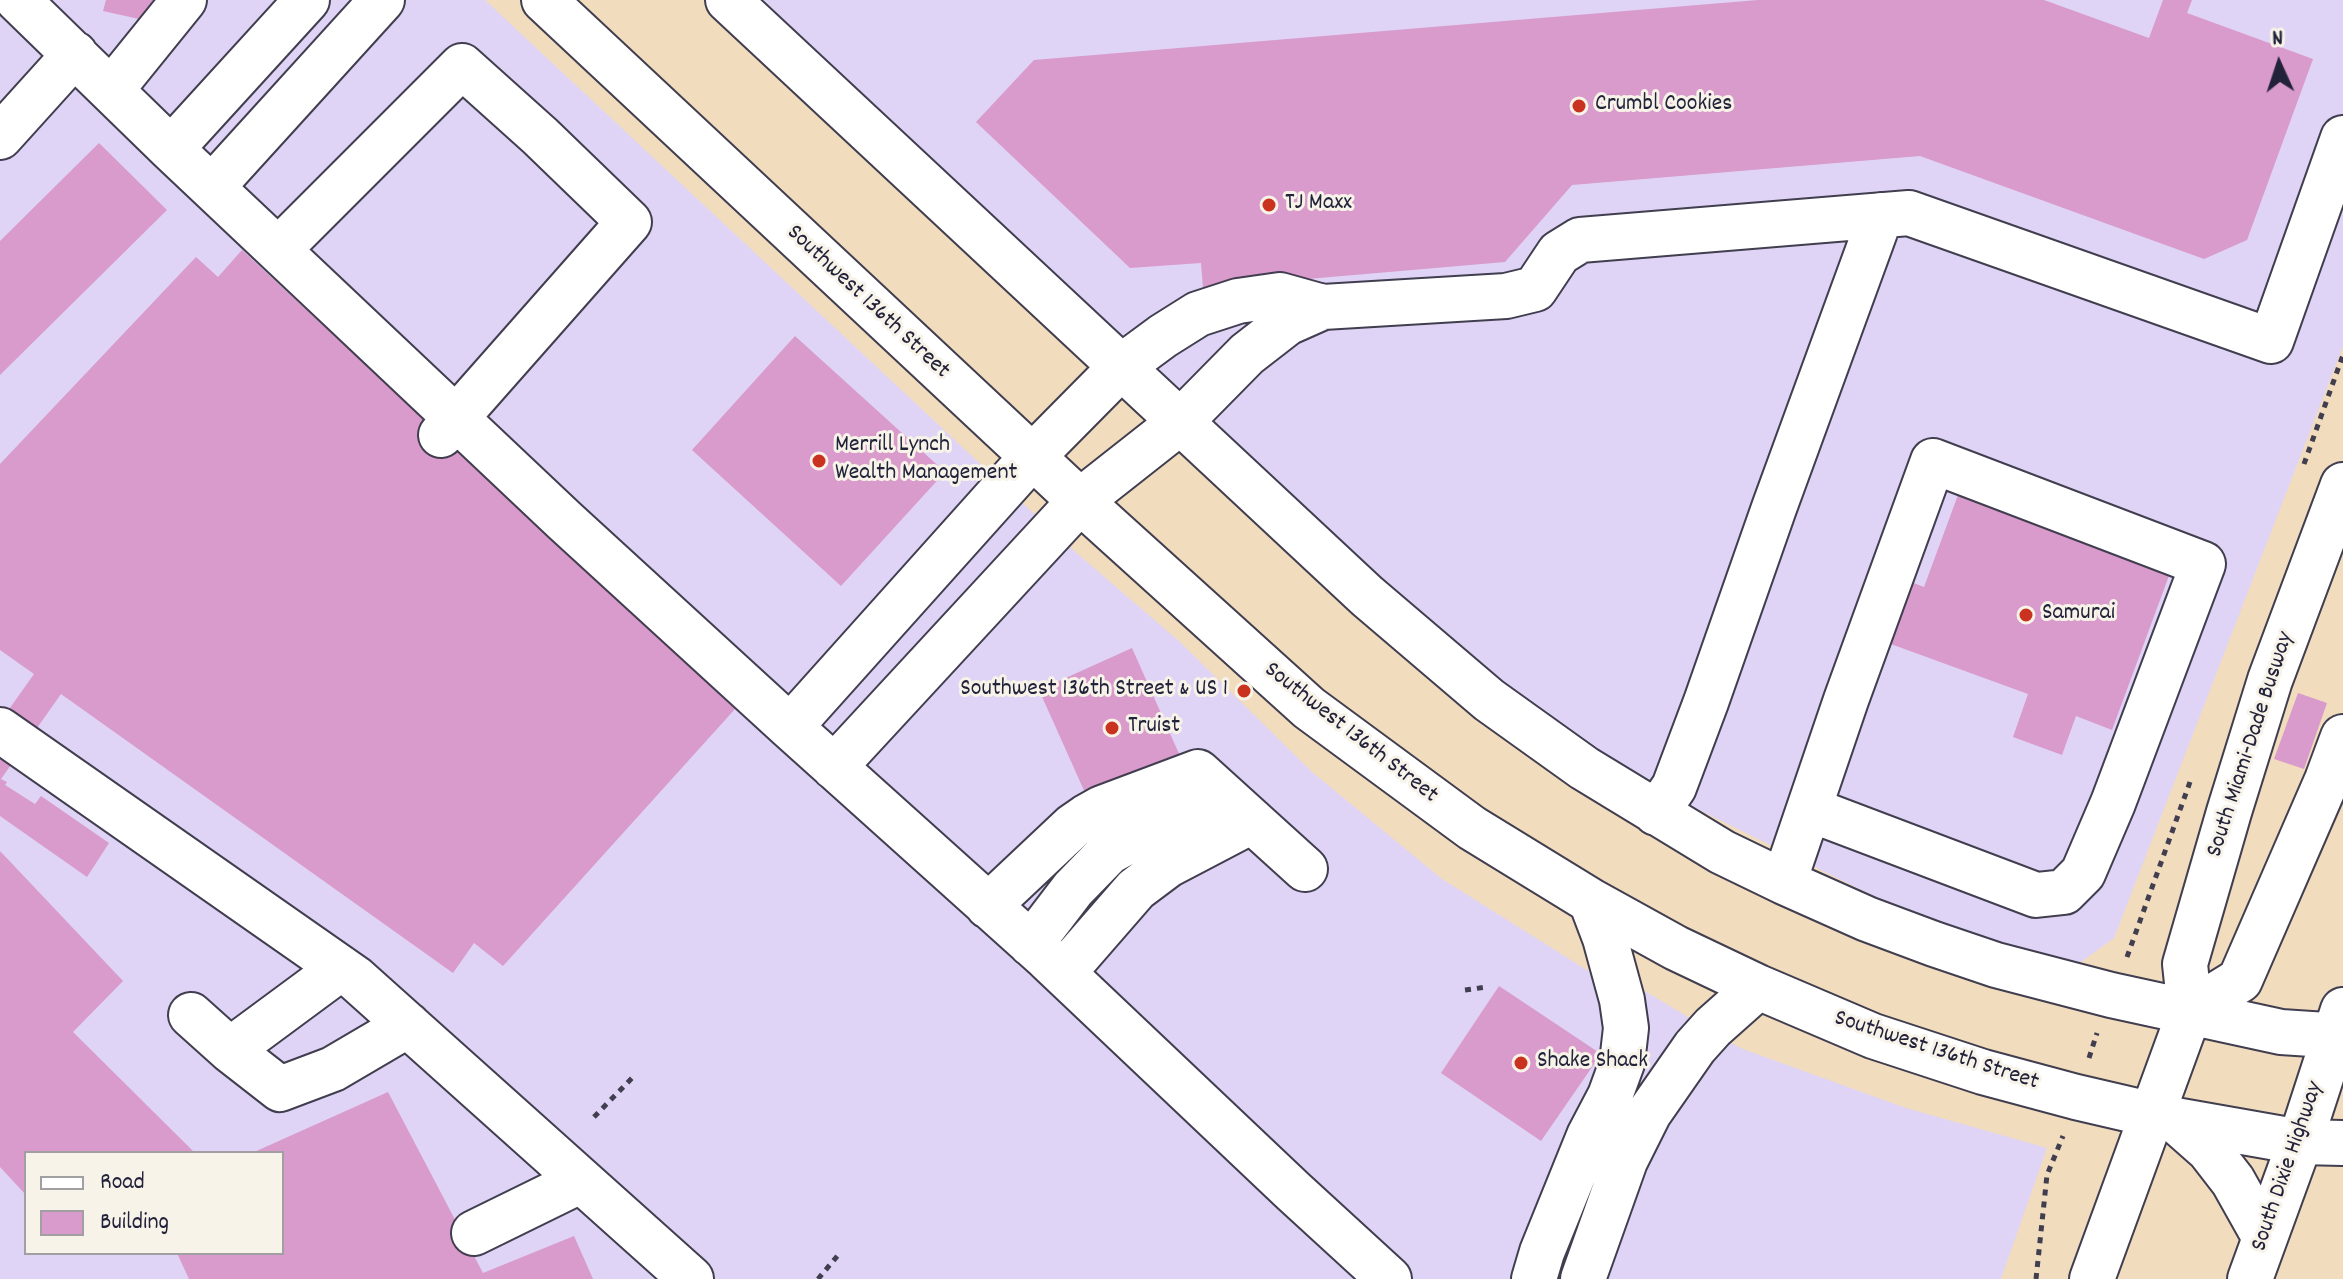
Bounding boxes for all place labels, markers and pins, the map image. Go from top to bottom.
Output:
place label: Crumbl Cookies [1595,92,1732,120]
marker: Crumbl Cookies [1570,97,1588,115]
place label: TJ Maxx [1285,191,1352,219]
marker: TJ Maxx [1260,196,1278,214]
place label: Merrill Lynch Wealth Management [835,433,1017,489]
marker: Merrill Lynch Wealth Management [810,452,828,470]
place label: Samurai [2042,601,2115,629]
marker: Samurai [2017,606,2035,624]
place label: Southwest 136th Street & US 1 [960,677,1228,705]
marker: Southwest 136th Street & US 1 [1235,682,1253,700]
place label: Truist [1128,714,1180,742]
marker: Truist [1103,719,1121,737]
place label: Shake Shack [1537,1049,1648,1077]
marker: Shake Shack [1512,1054,1530,1072]

